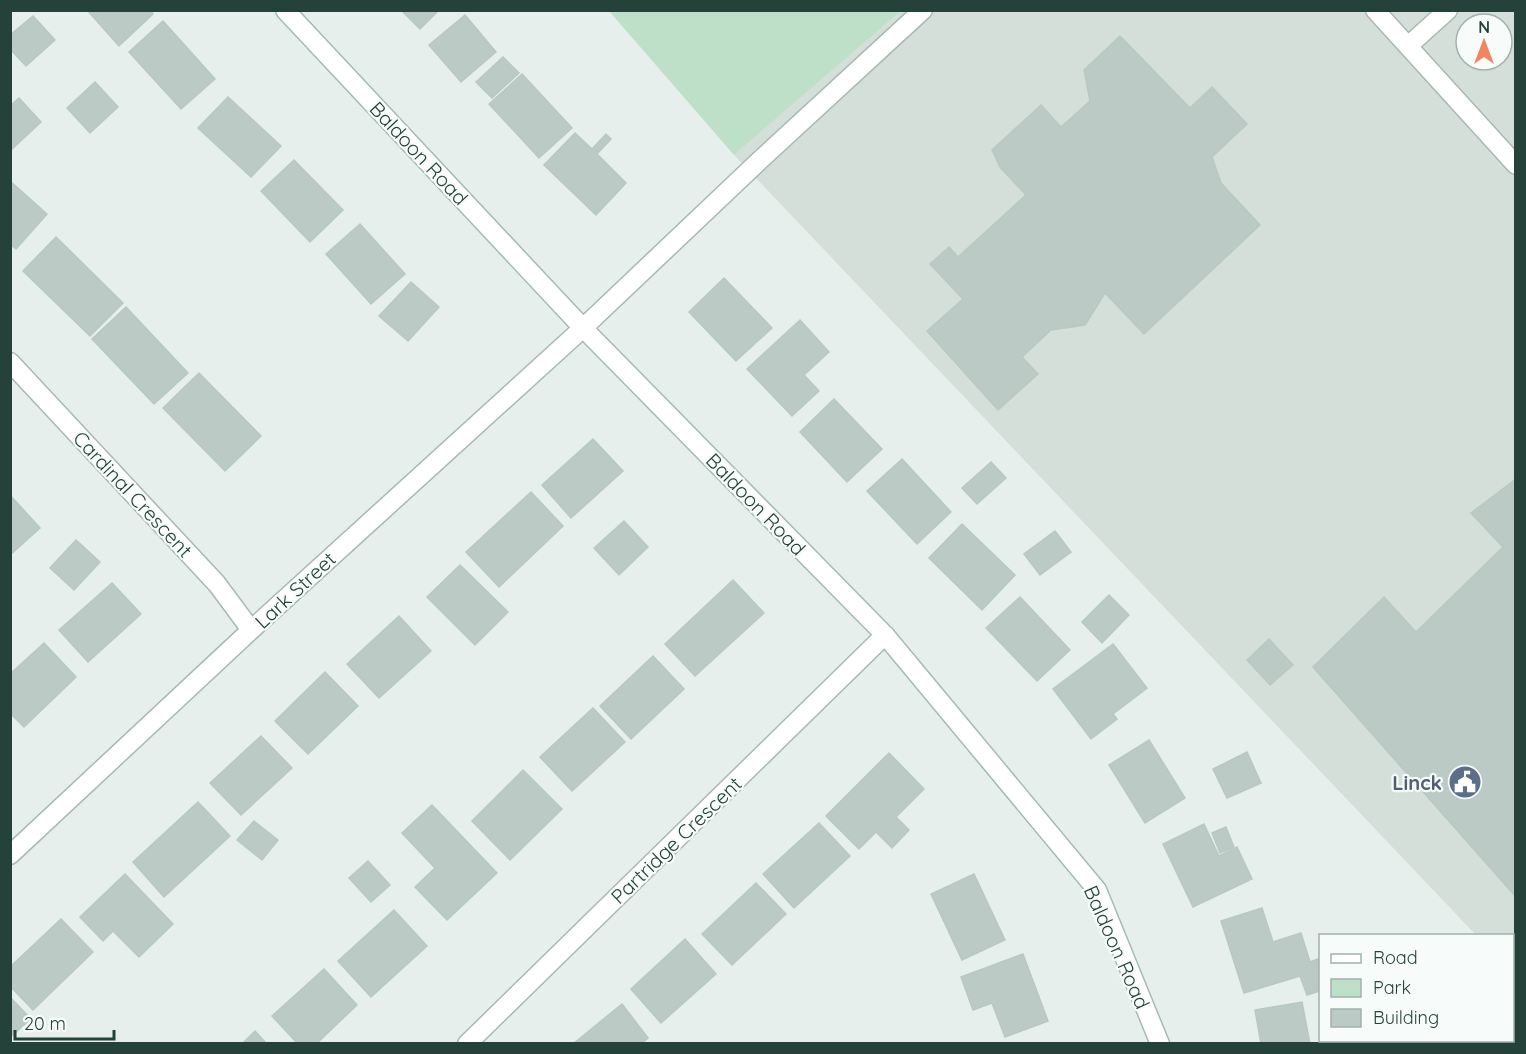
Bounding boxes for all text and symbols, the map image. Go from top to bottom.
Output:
north arrow [1454,12,1514,72]
text: N [1478,17,1490,37]
street label: Baldoon Road [365,96,473,210]
street label: Cardinal Crescent [68,426,198,562]
street label: Baldoon Road [701,448,811,560]
street label: Lark Street [249,546,341,634]
public building icon: Linck [1447,764,1483,800]
place label: Linck [1392,770,1442,795]
street label: Partridge Crescent [605,771,747,909]
street label: Baldoon Road [1079,881,1155,1013]
legend [1319,934,1514,1042]
text: Road [1373,946,1418,969]
text: Park [1373,976,1411,999]
scale bar [15,1003,114,1041]
text: Building [1373,1006,1439,1029]
text: 20 m [24,1012,66,1035]

